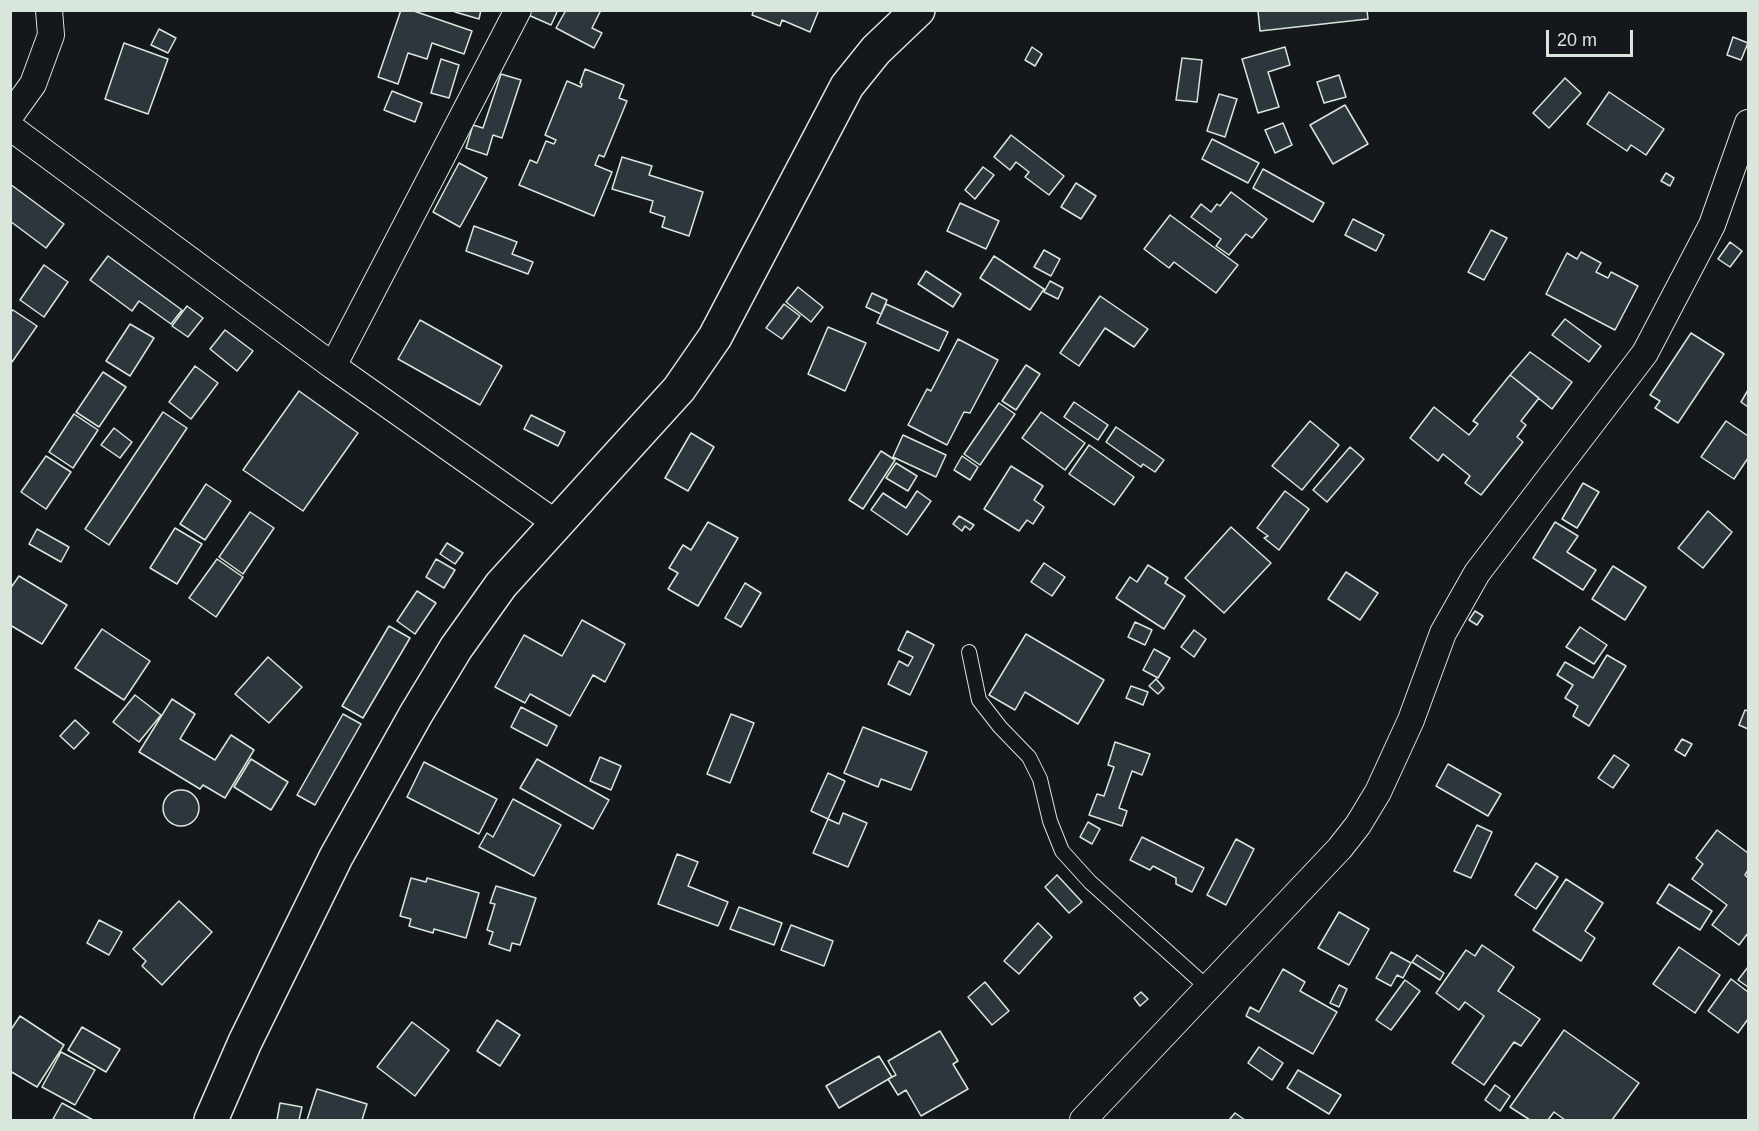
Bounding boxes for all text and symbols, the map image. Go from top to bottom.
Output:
scale bar [1549,18,1636,56]
text: 20 m [1557,30,1597,50]

